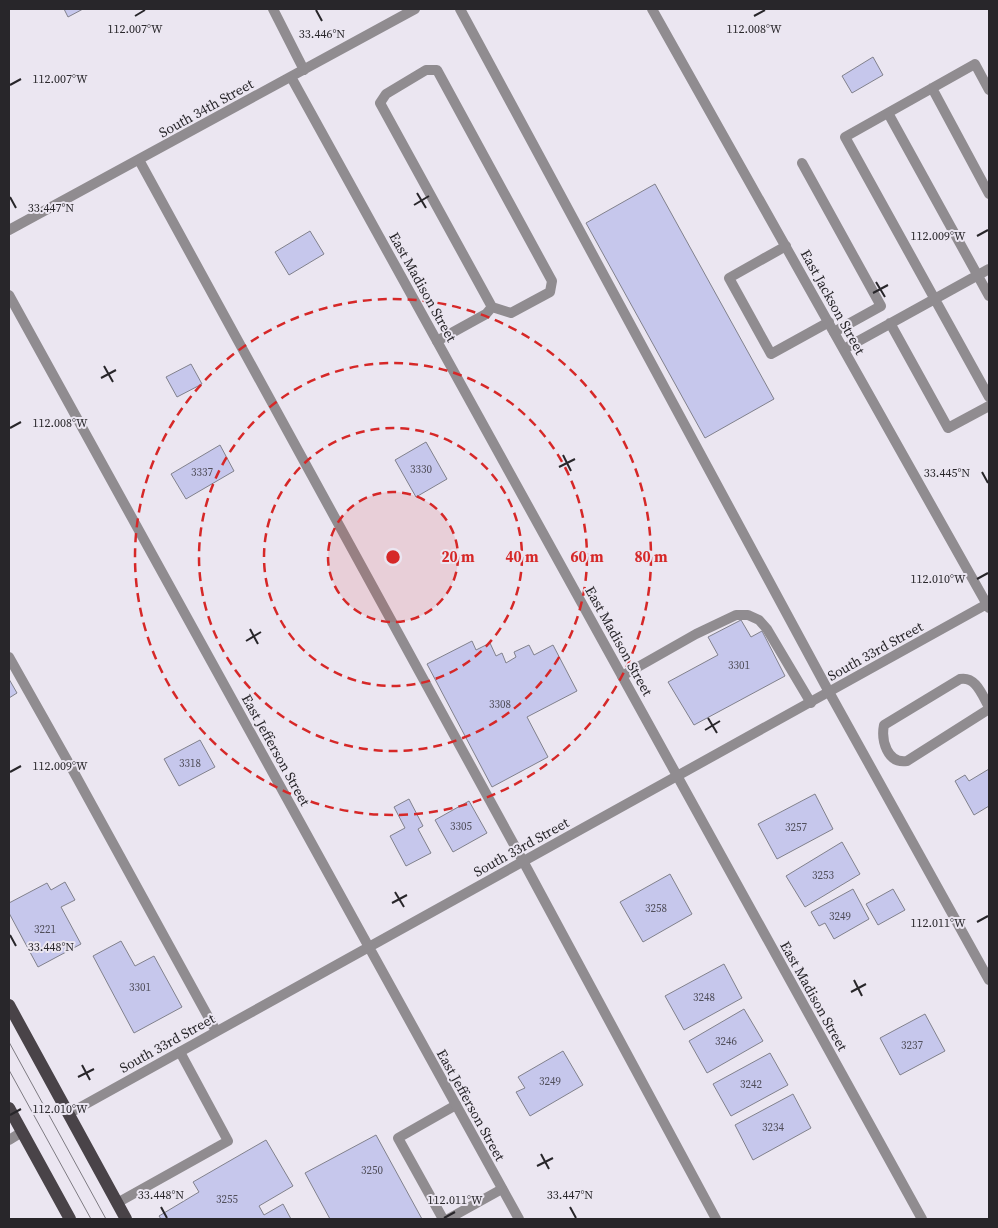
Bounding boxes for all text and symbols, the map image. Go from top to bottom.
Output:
text: 112.007°W [107,21,163,37]
text: 112.008°W [726,21,782,37]
text: 33.446°N [299,26,345,42]
text: 112.007°W [32,71,88,87]
street label: South 34th Street [155,73,257,142]
text: 33.447°N [28,200,74,216]
street label: East Madison Street [384,228,462,346]
text: 112.009°W [910,228,966,244]
street label: East Jackson Street [796,246,870,359]
text: 112.008°W [32,415,88,431]
house number: 3330 [410,462,432,477]
house number: 3337 [191,465,213,480]
text: 33.445°N [924,465,970,481]
text: 20 m [441,546,475,567]
text: 40 m [505,546,539,567]
text: 60 m [570,546,604,567]
text: 80 m [634,546,668,567]
centre of rings [384,548,402,566]
text: 112.010°W [910,571,966,587]
street label: East Madison Street [580,582,658,700]
street label: South 33rd Street [824,616,927,686]
house number: 3301 [728,658,750,673]
street label: East Jefferson Street [237,690,315,810]
house number: 3308 [489,697,511,712]
house number: 3318 [179,756,201,771]
text: 112.009°W [32,758,88,774]
street label: South 33rd Street [470,812,573,882]
house number: 3305 [450,819,472,834]
house number: 3257 [785,820,807,835]
house number: 3253 [812,868,834,883]
house number: 3258 [645,901,667,916]
house number: 3249 [829,909,851,924]
text: 112.011°W [910,915,966,931]
house number: 3221 [34,922,56,937]
street label: East Madison Street [775,937,853,1055]
text: 33.448°N [28,939,74,955]
house number: 3301 [129,980,151,995]
house number: 3248 [693,990,715,1005]
street label: South 33rd Street [116,1008,219,1078]
house number: 3246 [715,1034,737,1049]
house number: 3237 [901,1038,923,1053]
street label: East Jefferson Street [432,1045,510,1165]
house number: 3249 [539,1074,561,1089]
house number: 3242 [740,1077,762,1092]
text: 112.010°W [32,1101,88,1117]
house number: 3234 [762,1120,784,1135]
house number: 3250 [361,1163,383,1178]
text: 33.448°N [138,1187,184,1203]
text: 33.447°N [547,1187,593,1203]
house number: 3255 [216,1192,238,1207]
text: 112.011°W [427,1192,483,1208]

